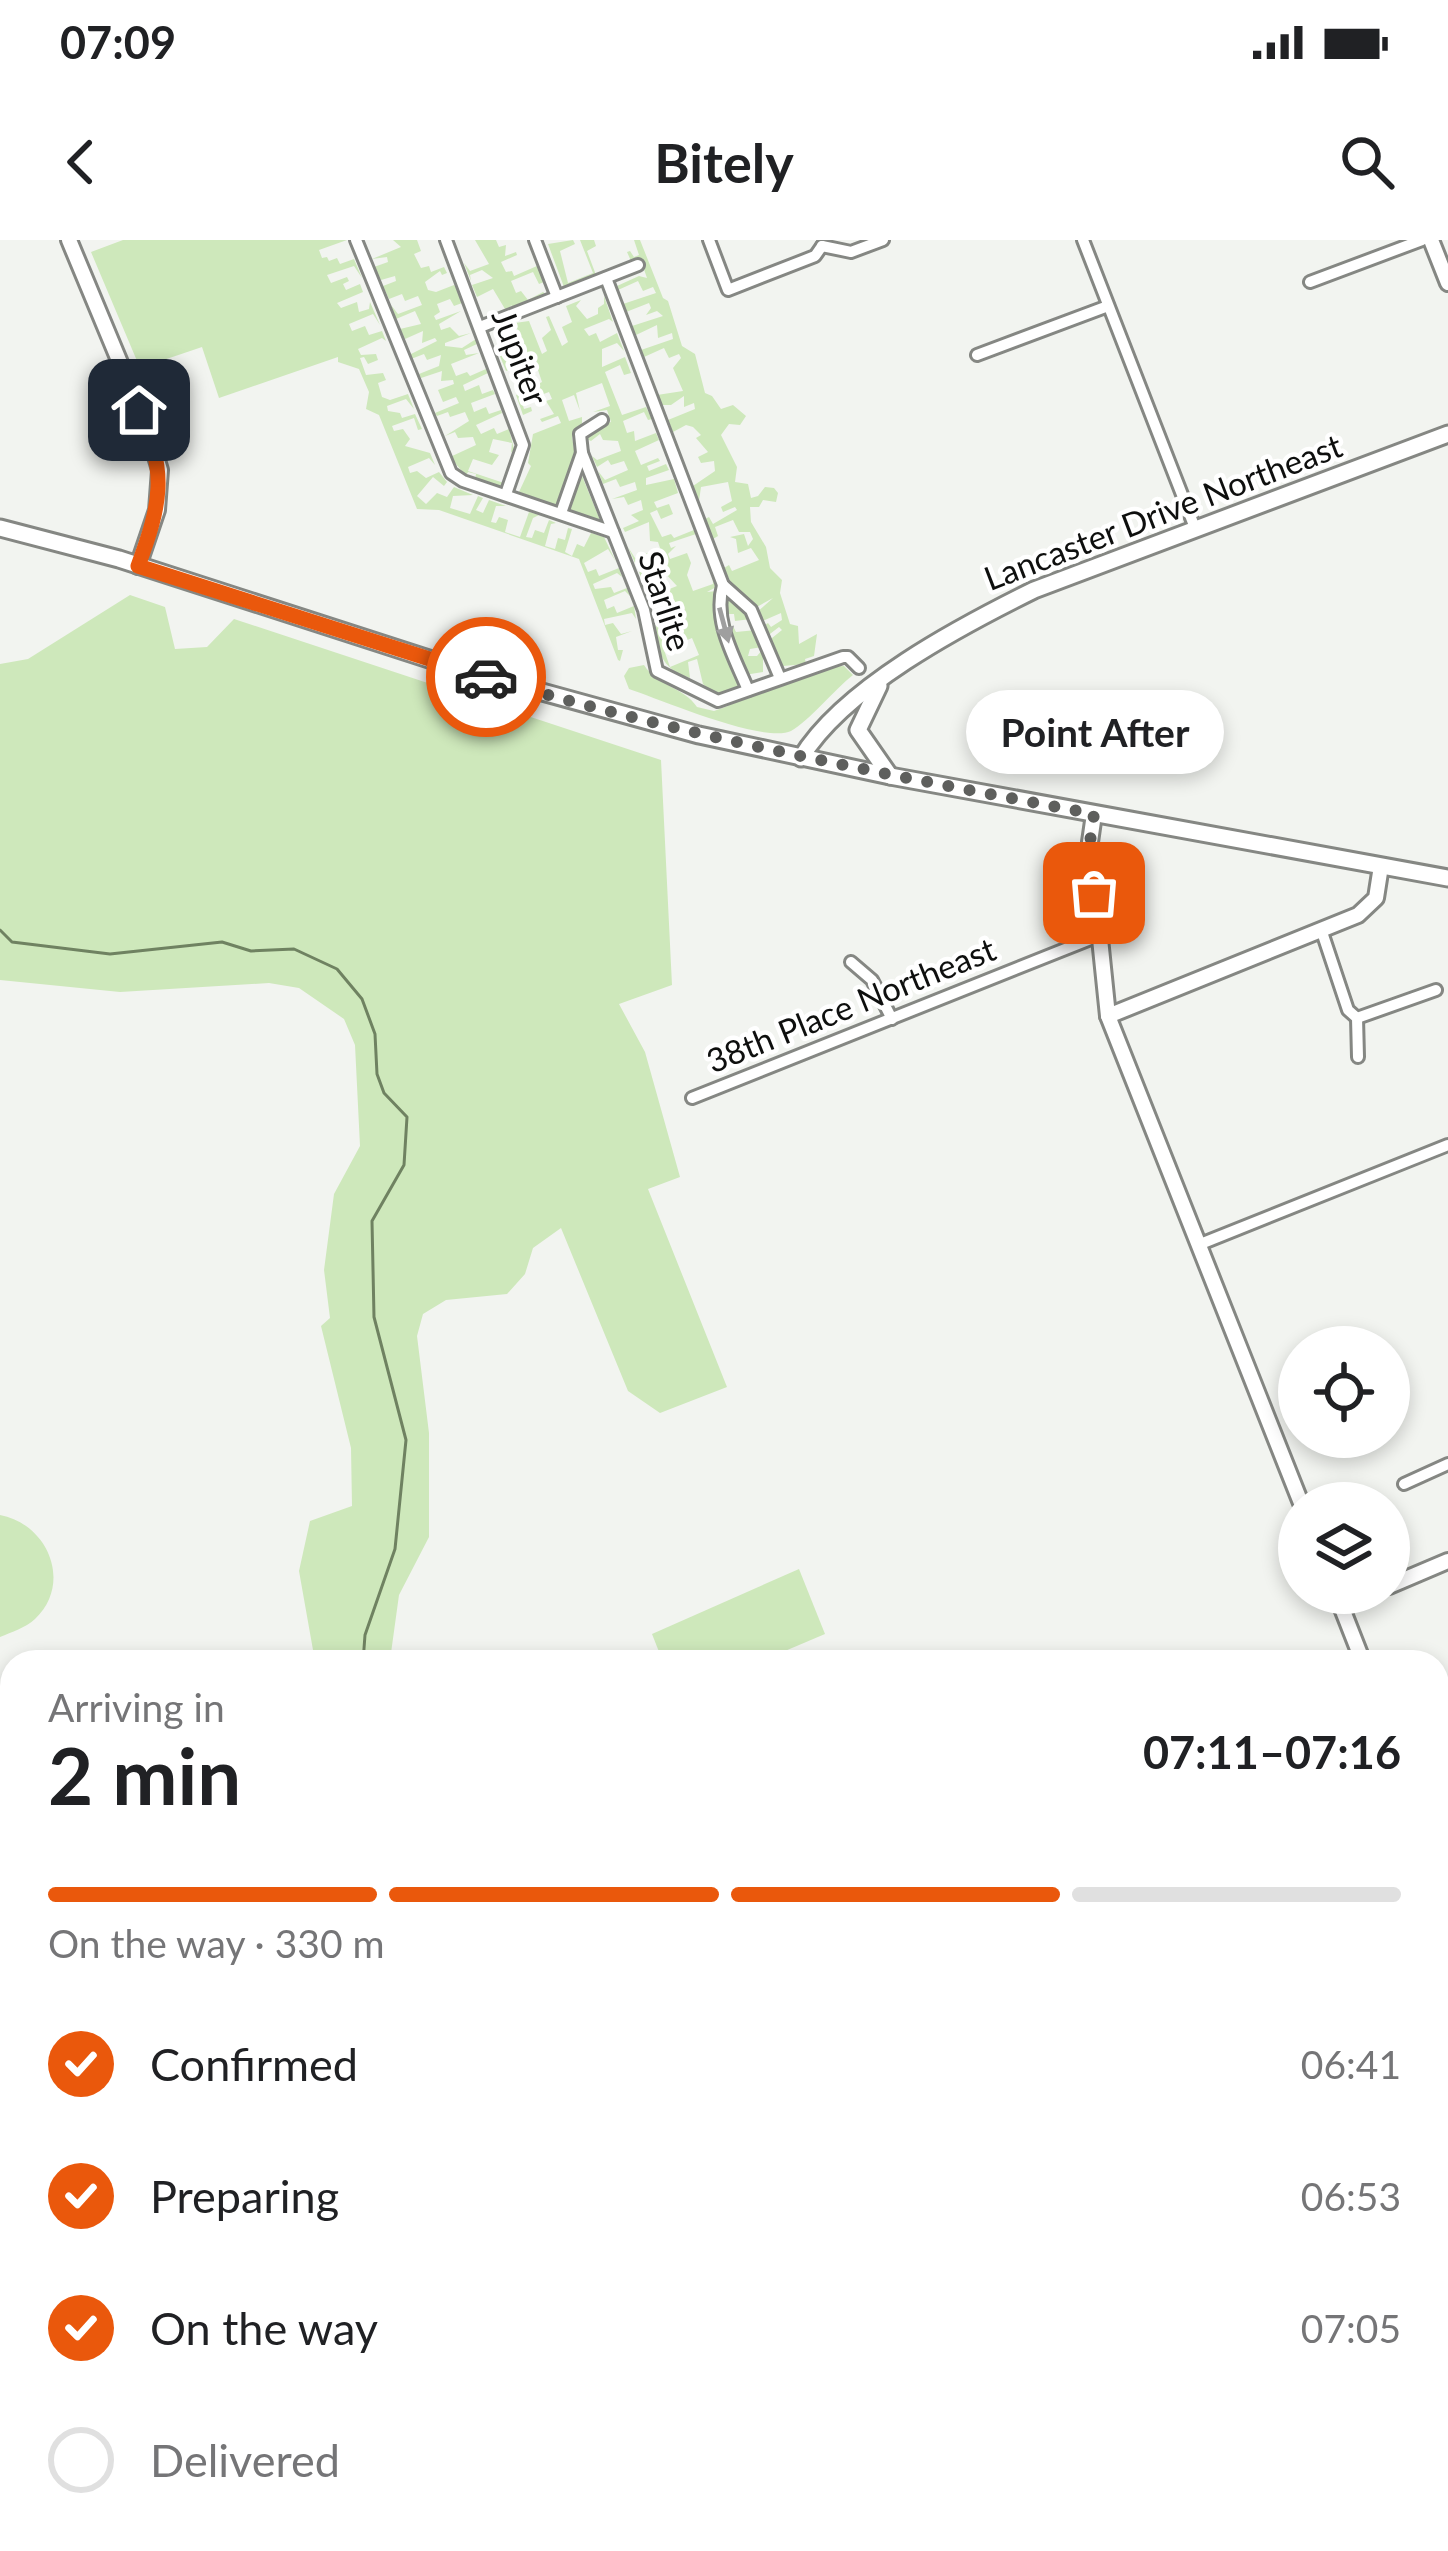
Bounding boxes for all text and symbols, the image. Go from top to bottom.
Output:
text: 07:09 [60,15,176,69]
icon: back [48,129,114,195]
icon: search [1334,129,1400,195]
text: Bitely [654,130,794,195]
street label: Jupiter [484,303,557,410]
pin [88,359,190,461]
icon: home [106,377,172,443]
street label: Lancaster Drive Northeast [978,424,1347,598]
street label: Starlite [631,546,701,656]
one-way arrow [715,607,734,644]
courier [426,617,546,737]
icon: car [453,644,519,710]
callout: Point After [965,689,1223,773]
text: Point After [1001,709,1189,755]
pin [1043,842,1145,944]
icon: bag [1061,860,1127,926]
street label: 38th Place Northeast [700,928,1001,1080]
map controls [1278,1326,1410,1614]
button: locate [1278,1326,1410,1458]
button: layers [1278,1482,1410,1614]
text: Arriving in [48,1684,225,1730]
text: 07:11–07:16 [1143,1725,1401,1779]
text: 2 min [48,1728,241,1822]
text: On the way · 330 m [48,1920,385,1966]
icon: check [48,2031,114,2097]
text: Confirmed [150,2037,358,2091]
text: 06:41 [1301,2041,1401,2087]
icon: check [48,2163,114,2229]
text: Preparing [150,2169,339,2223]
text: 06:53 [1301,2173,1401,2219]
icon: check [48,2295,114,2361]
text: On the way [150,2301,378,2355]
text: 07:05 [1301,2305,1401,2351]
text: Delivered [150,2433,340,2487]

